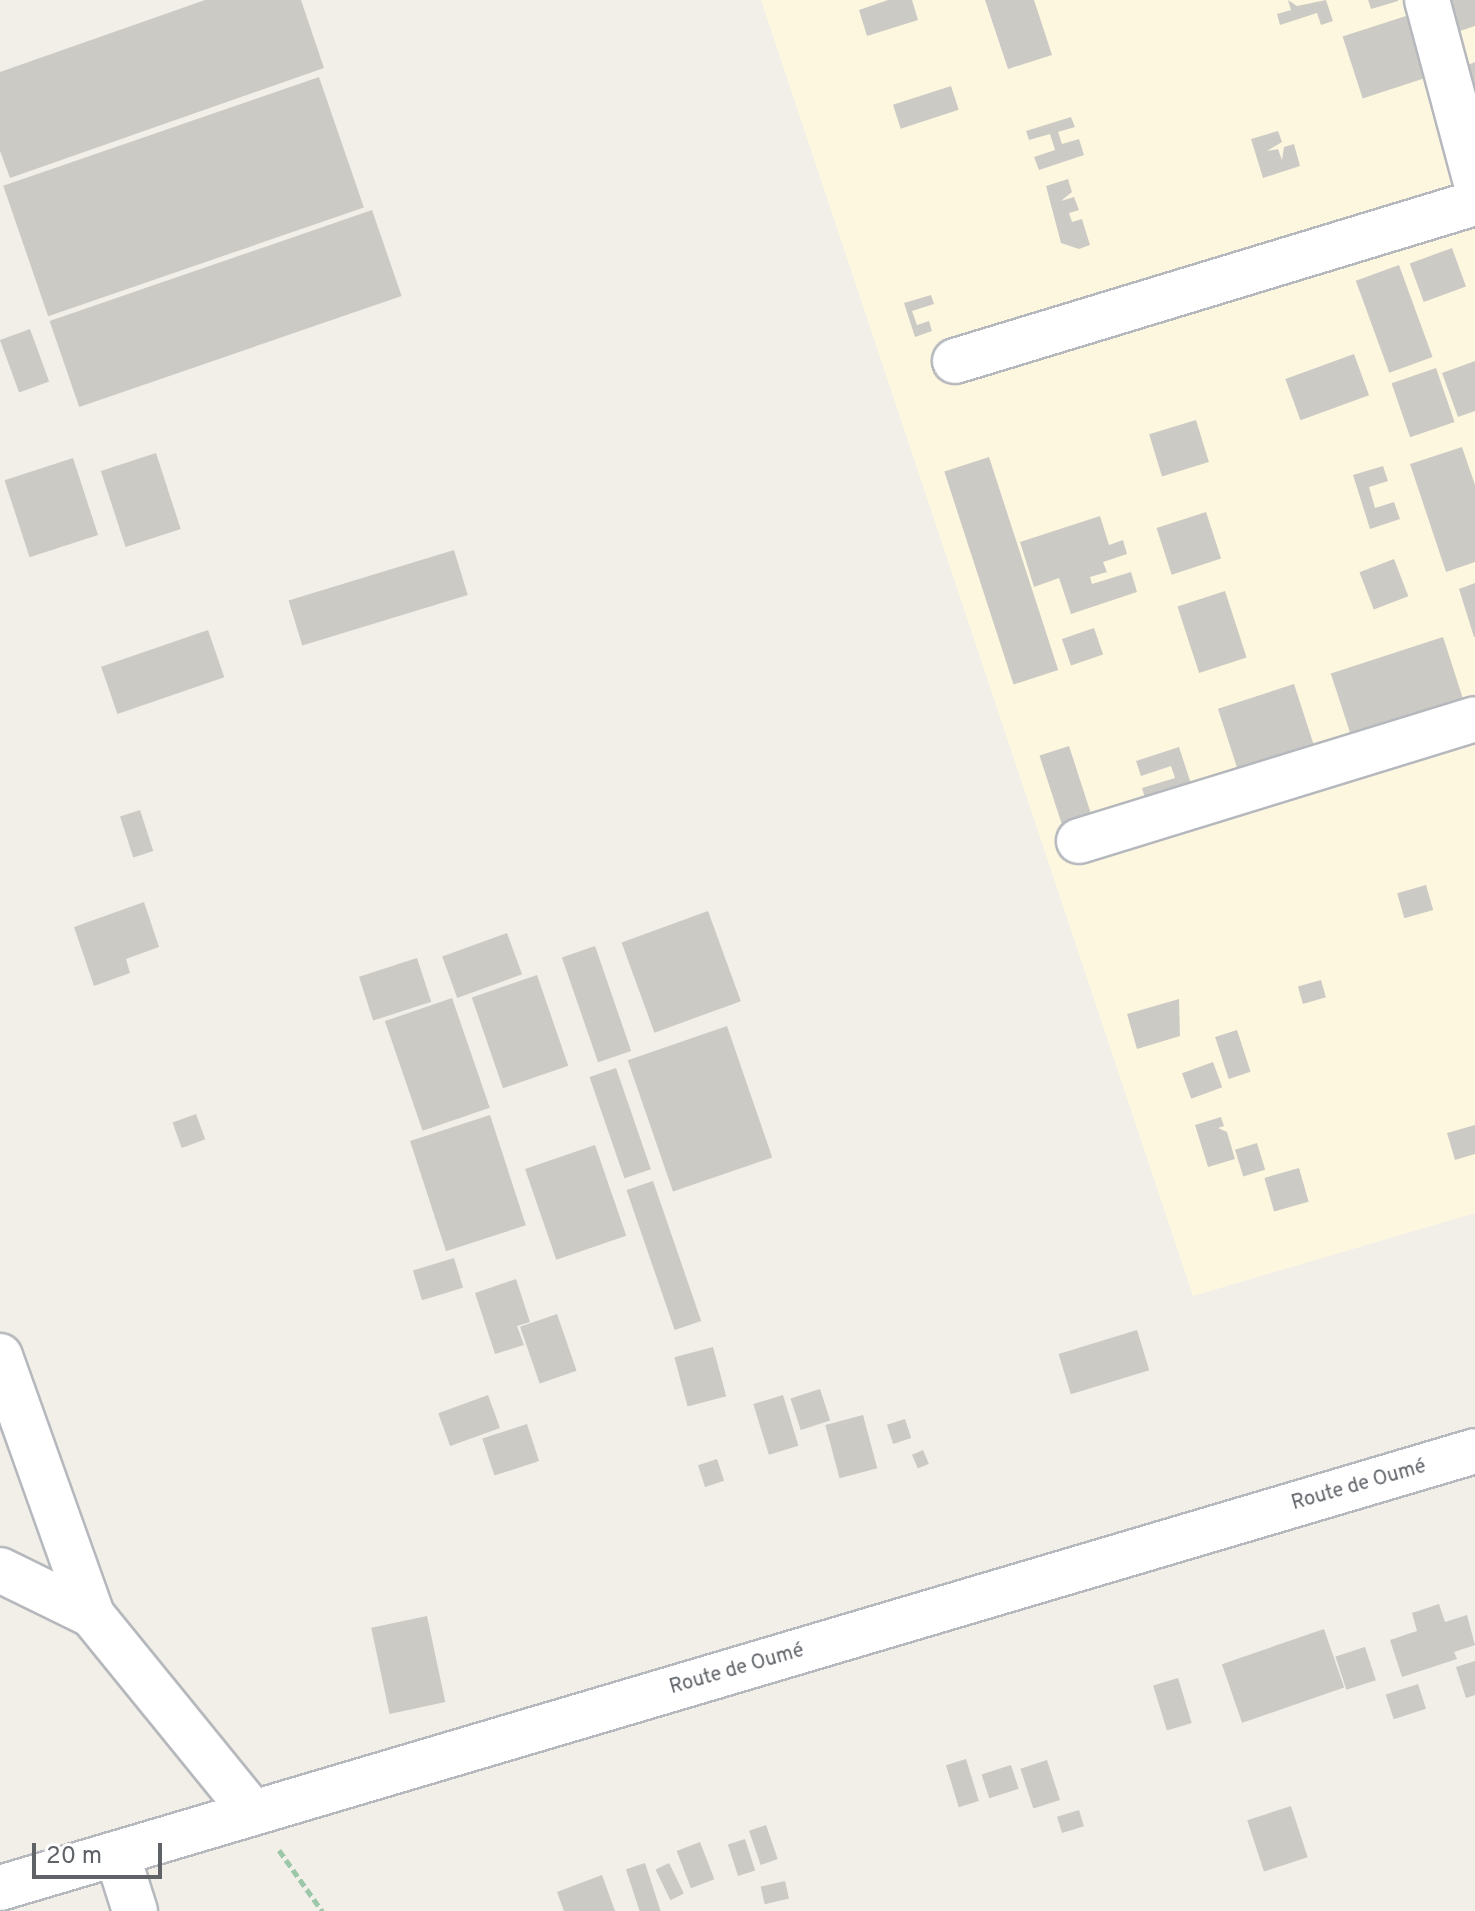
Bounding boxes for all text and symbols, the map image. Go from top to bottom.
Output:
street label: Route de Oumé [1289,1455,1429,1517]
street label: Route de Oumé [667,1639,807,1701]
scale bar [36,1827,166,1877]
text: 20 m [46,1842,102,1872]

